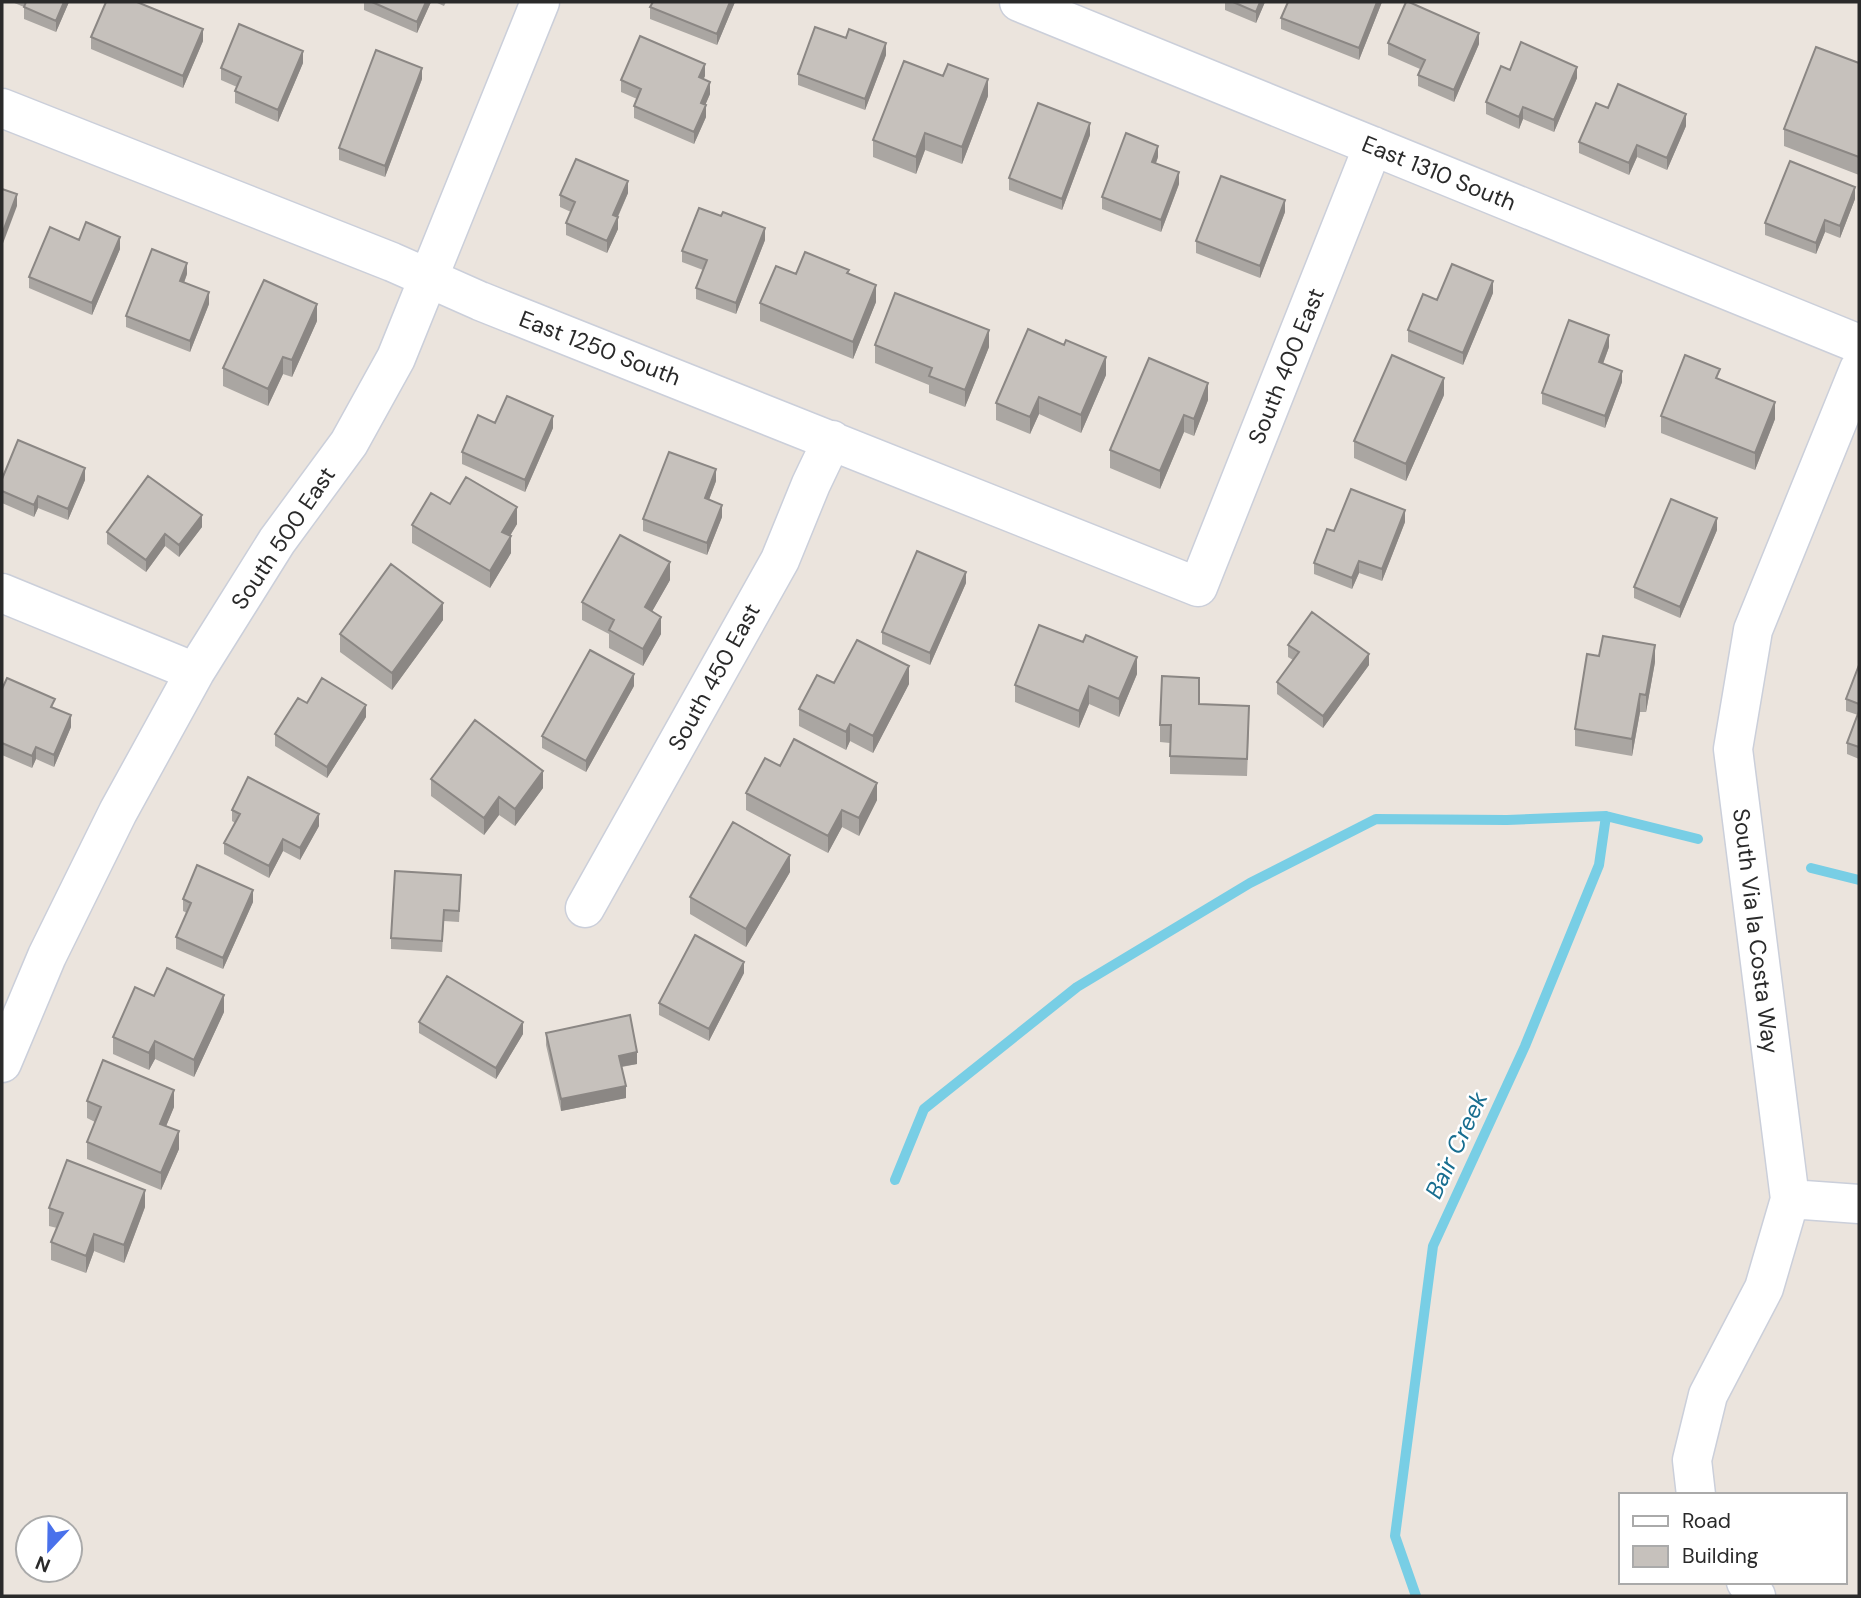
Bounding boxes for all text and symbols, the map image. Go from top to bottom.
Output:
street label: East 1310 South [1358,128,1520,218]
street label: South 400 East [1241,284,1331,448]
street label: East 1250 South [515,303,685,393]
street label: South 500 East [224,461,342,615]
street label: South 450 East [661,598,767,756]
street label: South Via la Costa Way [1726,807,1786,1055]
water label: Bair Creek [1418,1086,1495,1204]
legend [1619,1493,1847,1584]
text: Road [1682,1507,1731,1535]
north arrow [14,1514,84,1584]
text: Building [1682,1542,1759,1570]
text: N [32,1550,54,1578]

